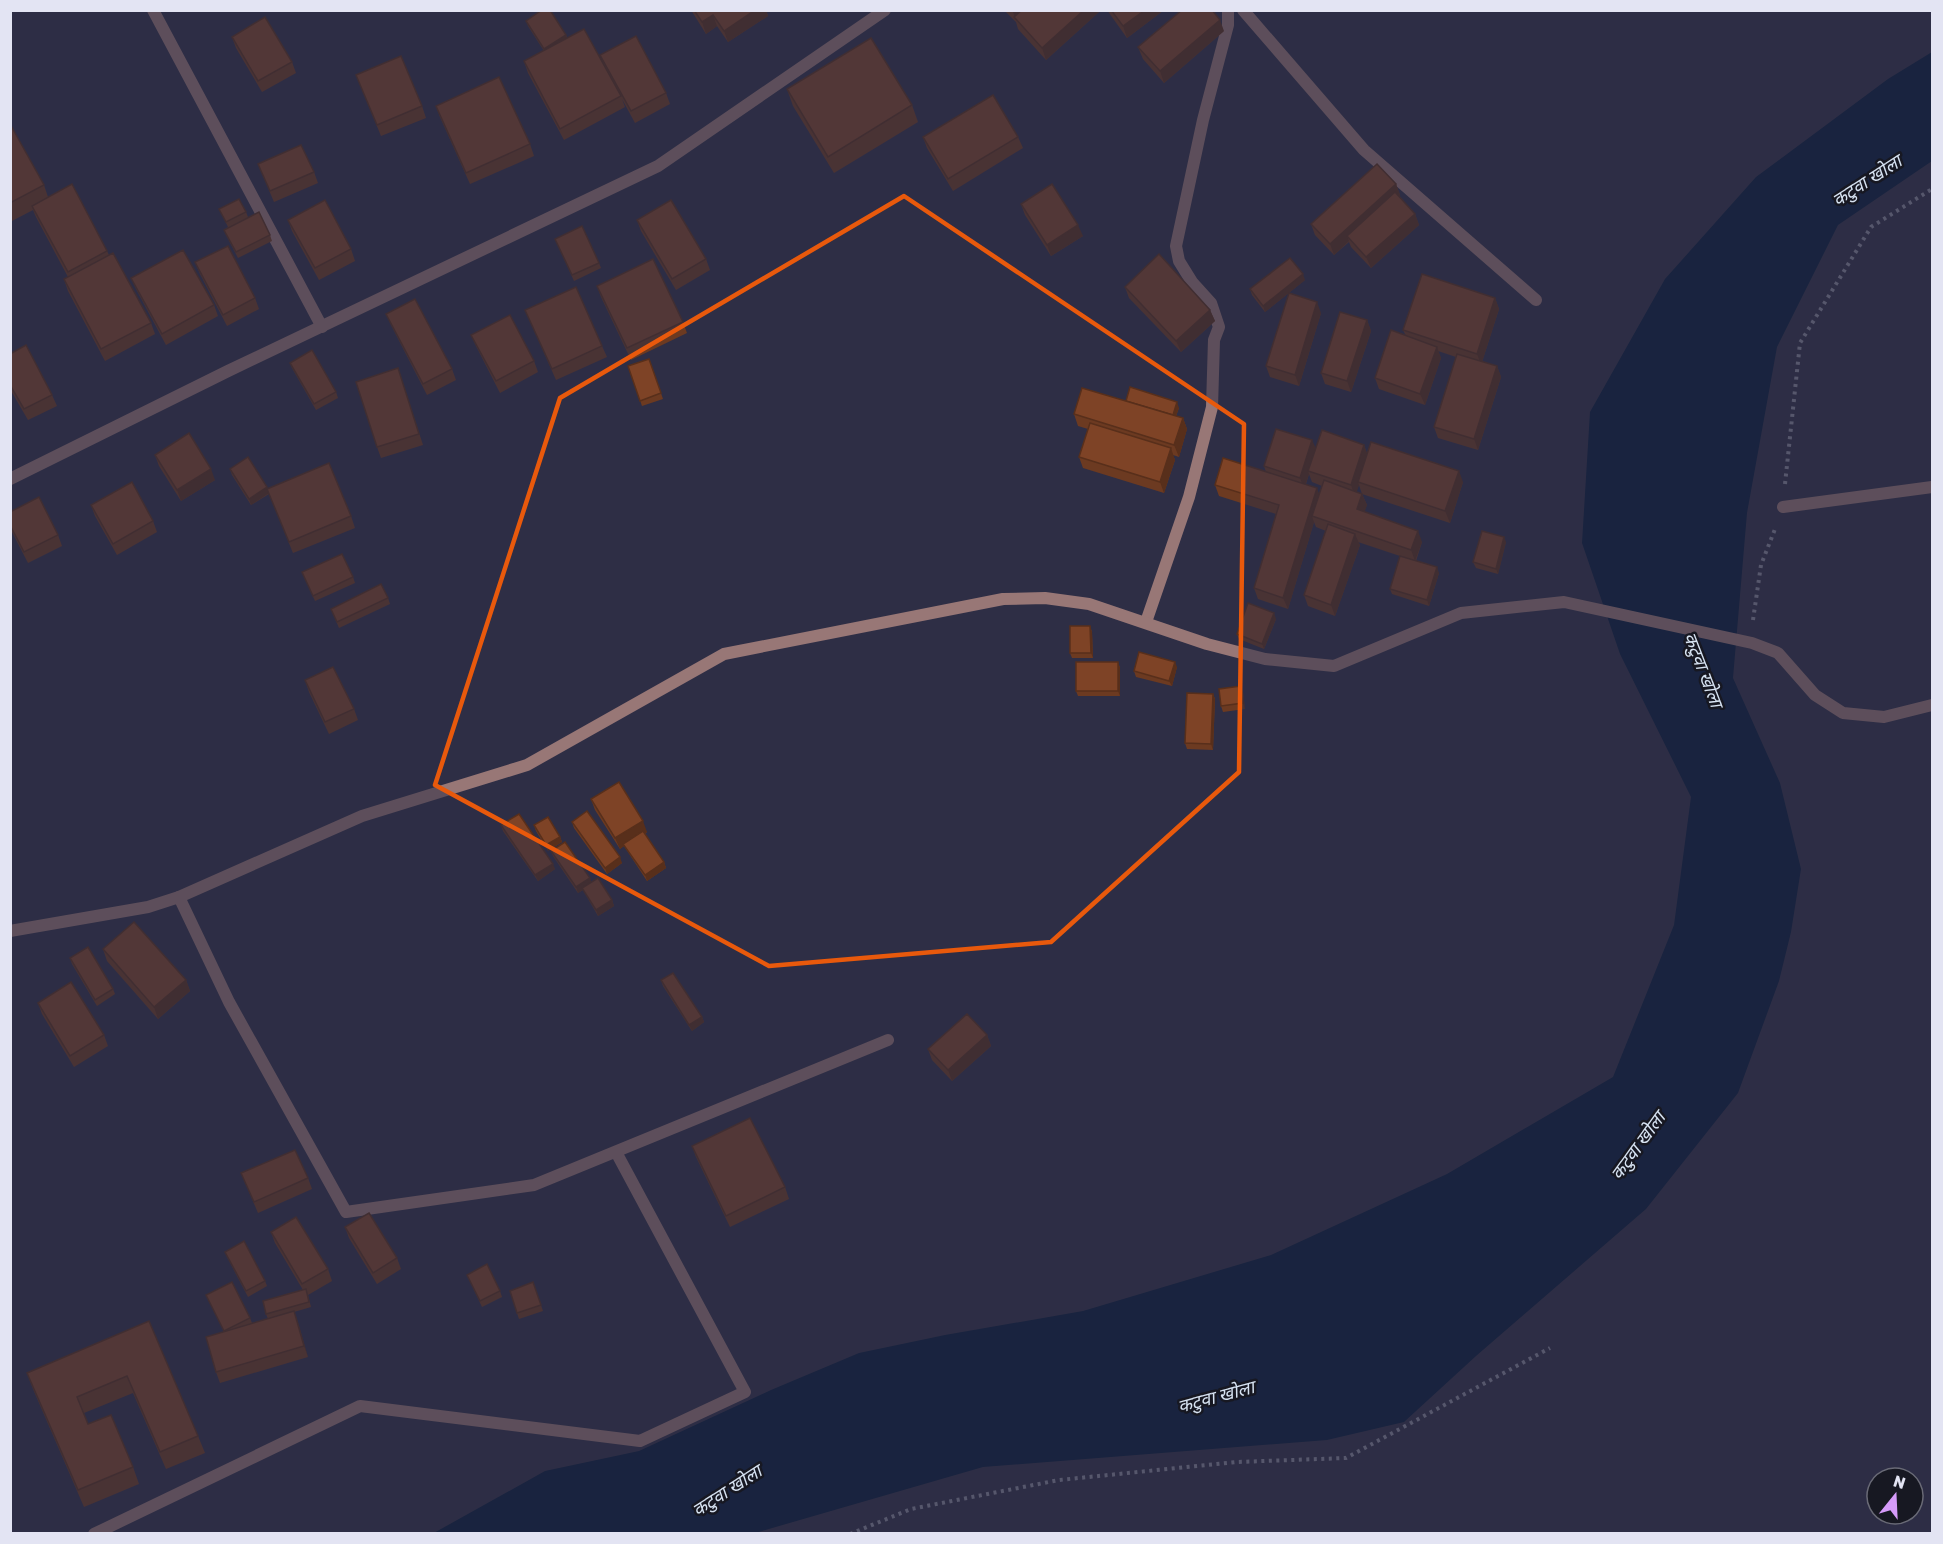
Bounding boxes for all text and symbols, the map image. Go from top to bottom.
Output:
water label: कटुवा खोला [1828,149,1909,212]
water label: कटुवा खोला [1679,629,1728,714]
water label: कटुवा खोला [1606,1105,1672,1184]
water label: कटुवा खोला [1175,1375,1260,1418]
water label: कटुवा खोला [688,1459,769,1522]
north arrow [1865,1466,1925,1526]
text: N [1891,1471,1908,1493]

